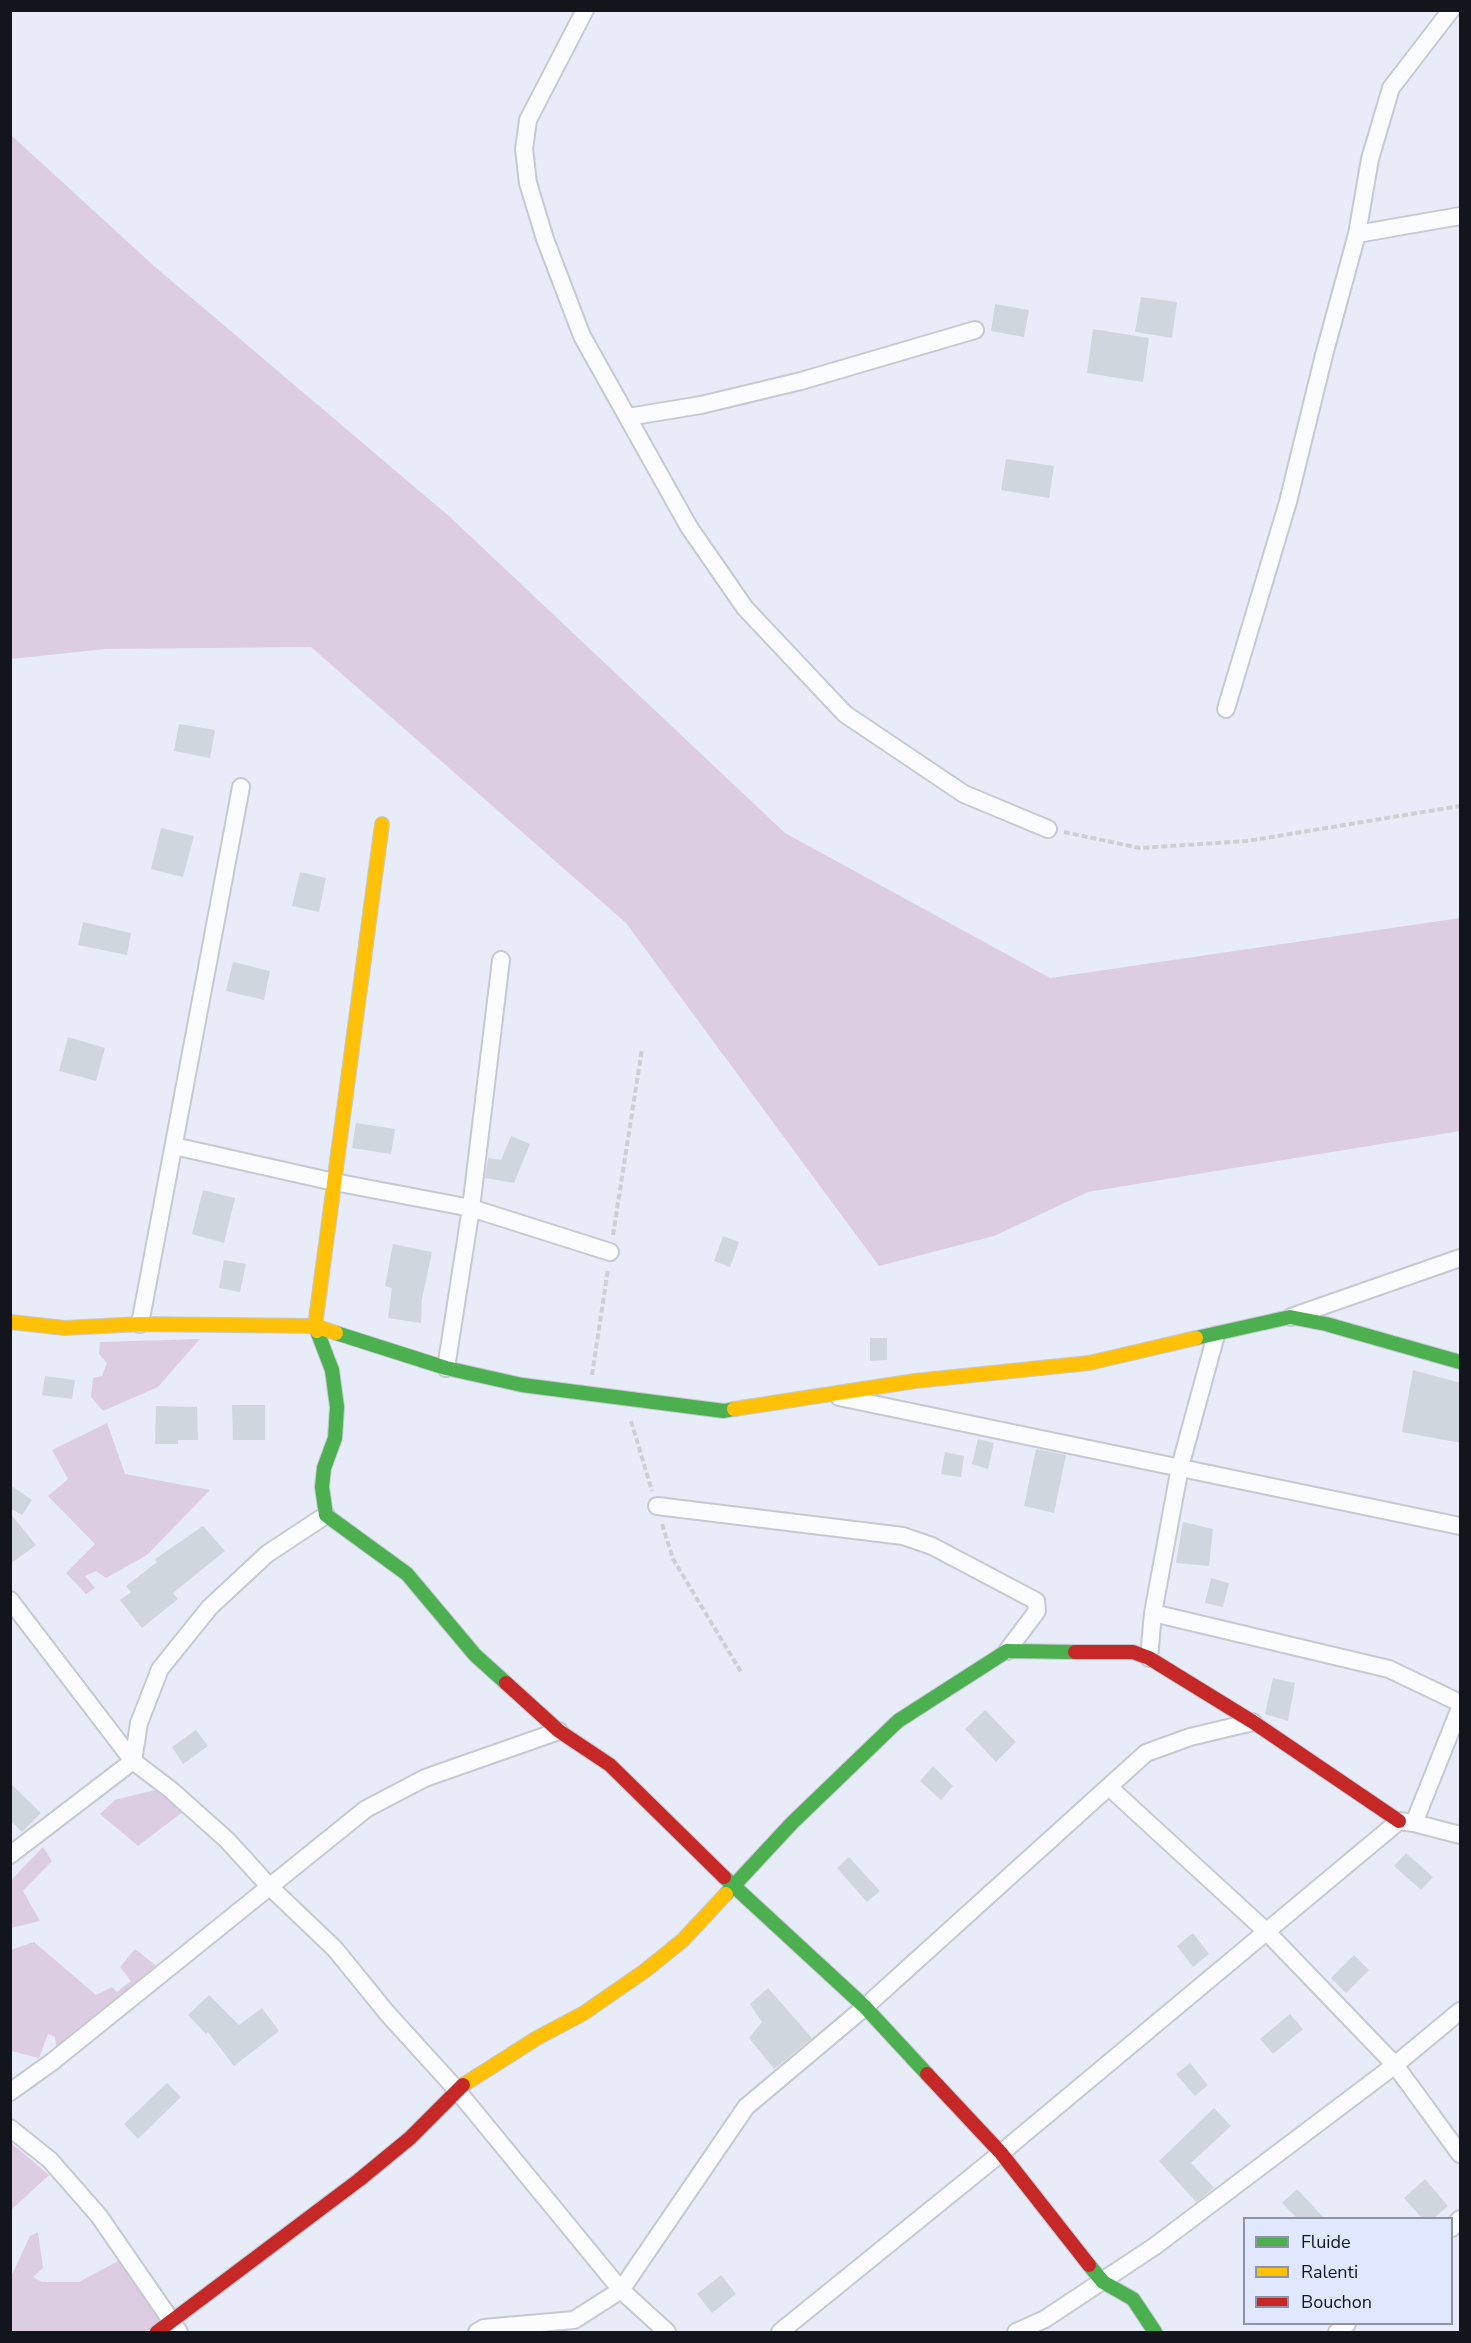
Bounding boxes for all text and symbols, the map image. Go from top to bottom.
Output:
legend [1243,2217,1453,2325]
text: Fluide [1301,2230,1351,2254]
text: Ralenti [1301,2260,1358,2284]
text: Bouchon [1301,2290,1372,2314]

